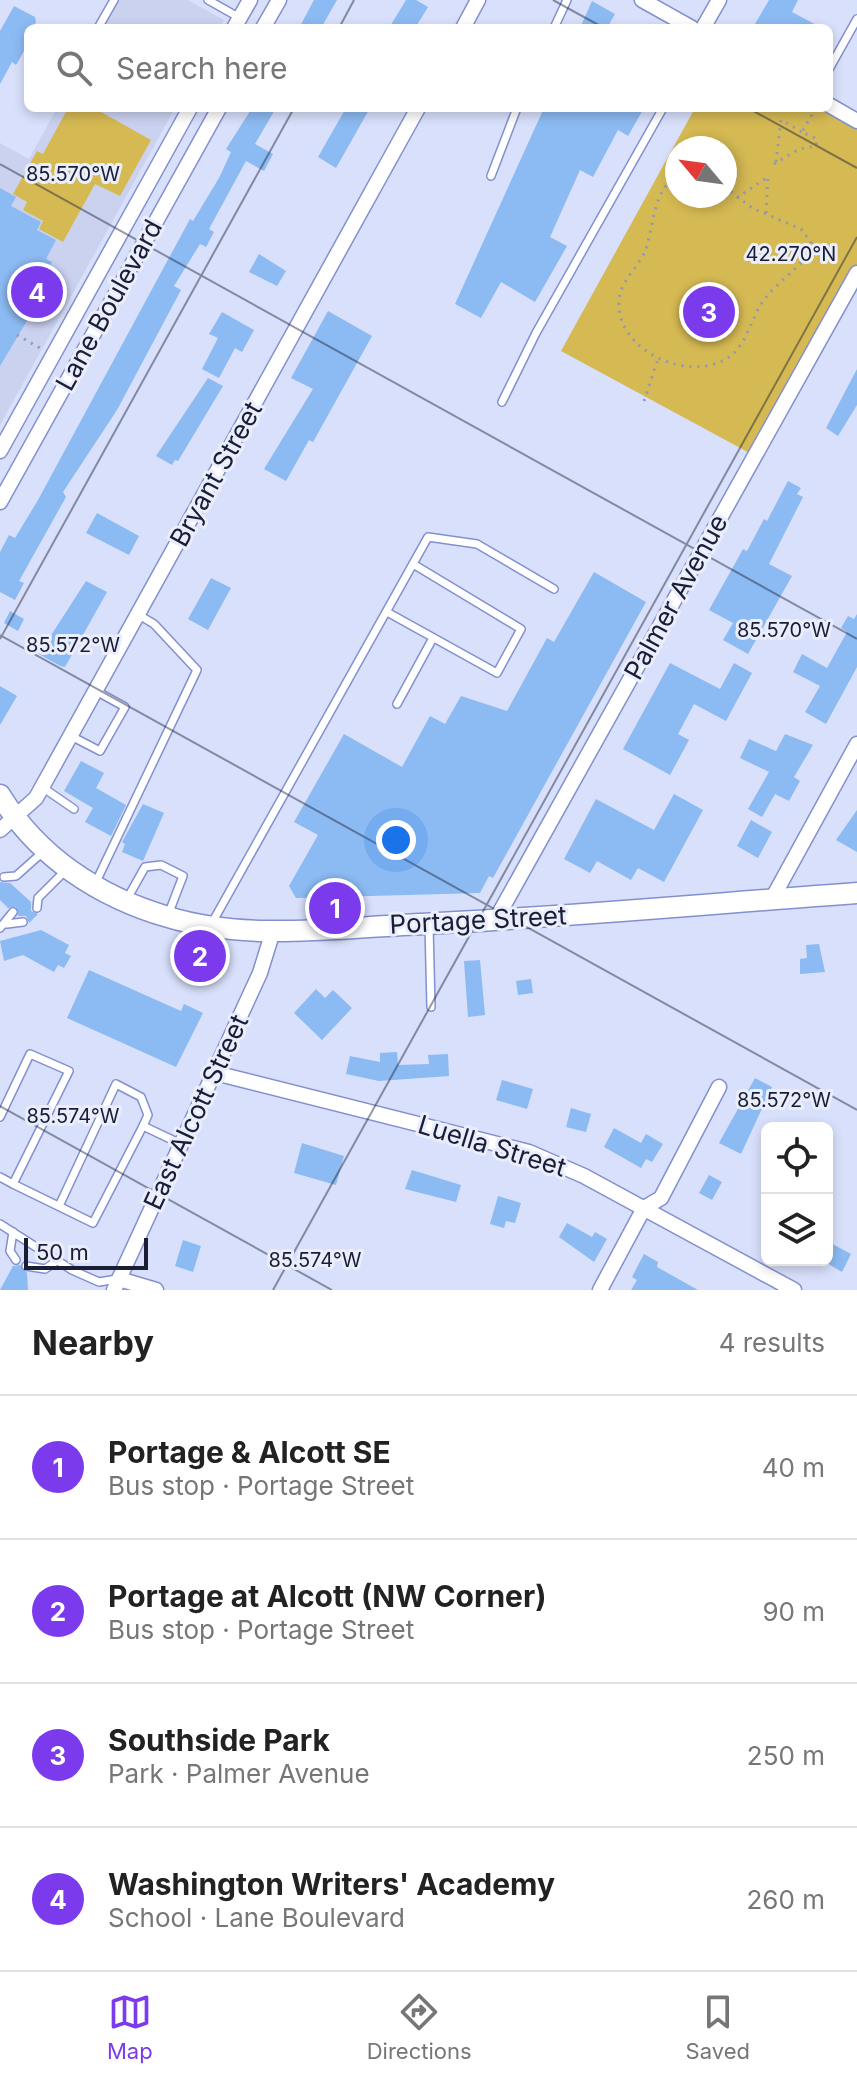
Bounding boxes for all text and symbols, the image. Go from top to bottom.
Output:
search box [24,24,833,112]
icon: search [52,46,96,90]
text: Search here [116,50,288,86]
north arrow [665,136,737,208]
text: 85.570°W [26,162,120,186]
street label: Lane Boulevard [49,214,168,396]
text: 42.270°N [746,242,836,266]
pin: 4 [11,262,63,322]
pin: 3 [683,282,735,342]
street label: Bryant Street [163,396,268,552]
street label: Palmer Avenue [617,509,734,685]
text: 85.570°W [737,618,831,642]
text: 85.572°W [26,633,120,657]
your location [376,820,416,860]
pin: 1 [309,878,361,938]
street label: Portage Street [389,899,567,940]
pin: 2 [174,926,226,986]
street label: East Alcott Street [137,1009,254,1214]
text: 85.572°W [737,1088,831,1112]
text: 85.574°W [26,1104,120,1128]
street label: Luella Street [414,1108,570,1183]
map controls [761,1122,833,1266]
button: locate [761,1122,833,1194]
button: layers [761,1194,833,1266]
scale bar [24,1234,148,1270]
text: 50 m [36,1239,89,1265]
text: 85.574°W [268,1248,362,1272]
text: Nearby [32,1322,154,1363]
text: 4 results [719,1327,825,1358]
text: Portage & Alcott SE [108,1434,391,1470]
text: 1 [52,1452,64,1483]
text: 40 m [762,1452,825,1483]
text: Bus stop · Portage Street [108,1470,414,1501]
text: Portage at Alcott (NW Corner) [108,1578,547,1614]
text: 2 [50,1596,66,1627]
text: 90 m [762,1596,825,1627]
text: Bus stop · Portage Street [108,1614,414,1645]
text: Southside Park [108,1722,330,1758]
text: 3 [50,1740,66,1771]
text: 250 m [747,1740,825,1771]
text: Park · Palmer Avenue [108,1758,370,1789]
text: Washington Writers' Academy [108,1866,555,1902]
text: 4 [49,1884,67,1915]
text: 260 m [747,1884,825,1915]
text: School · Lane Boulevard [108,1902,405,1933]
tab: Map [107,1990,153,2064]
tab: Directions [367,1990,472,2064]
tab: Saved [686,1990,750,2064]

